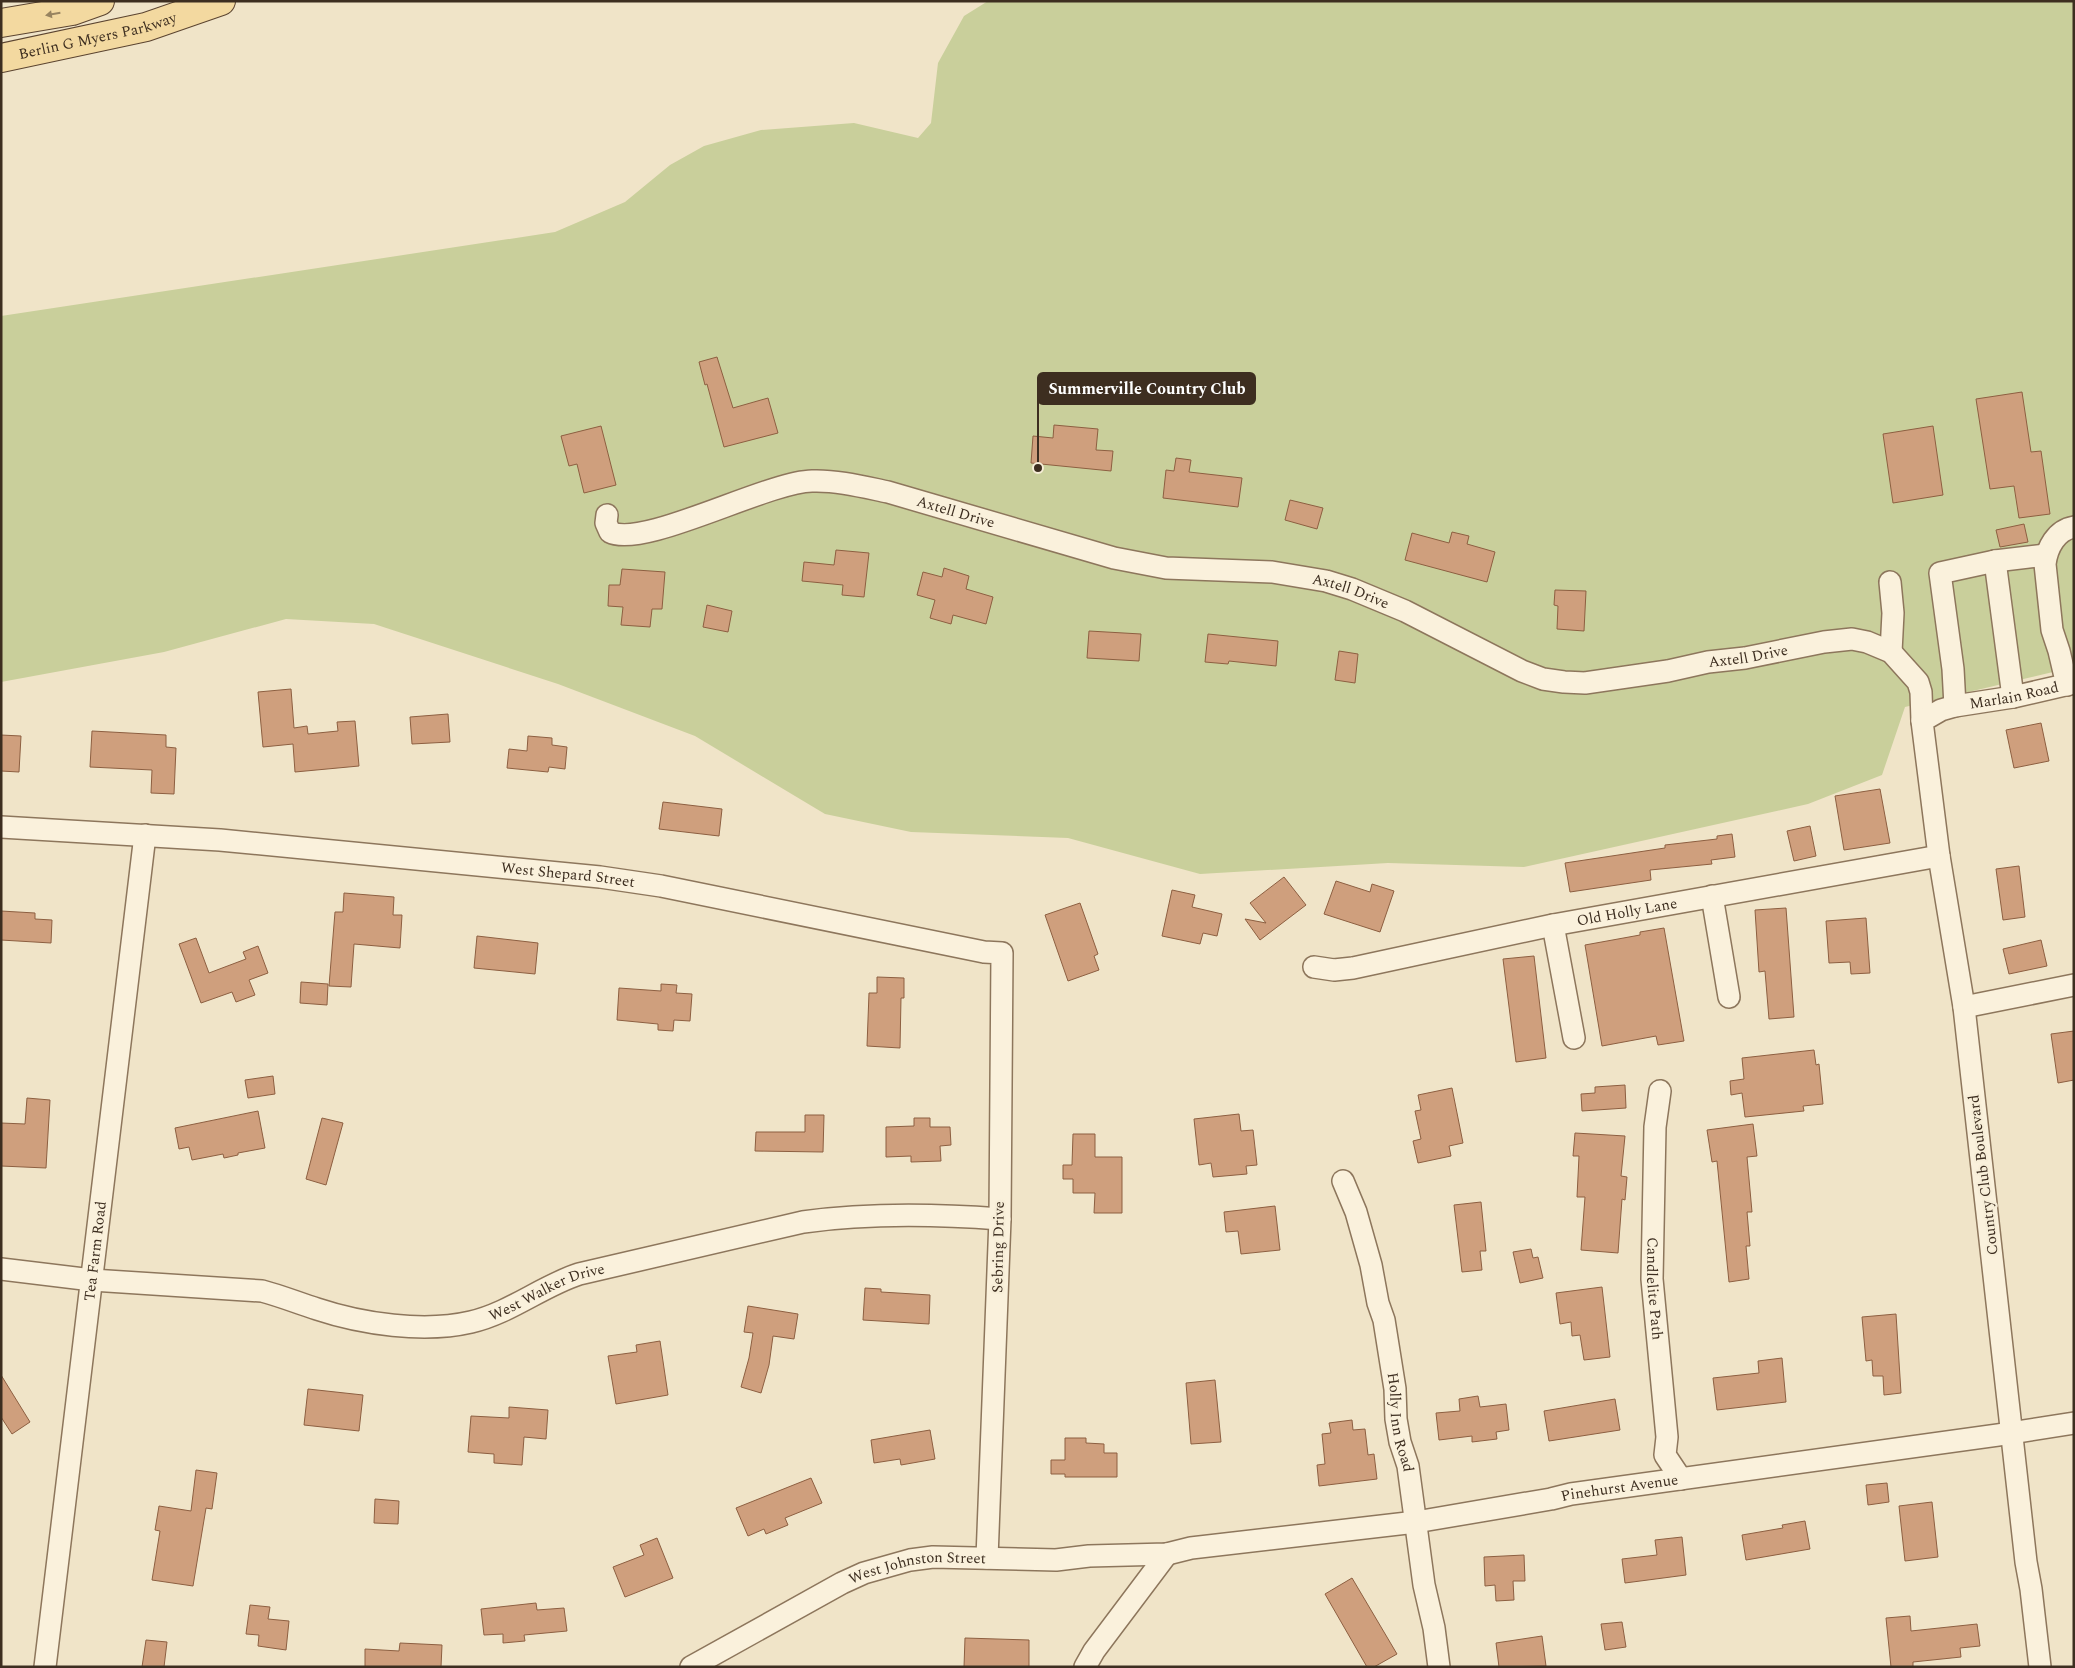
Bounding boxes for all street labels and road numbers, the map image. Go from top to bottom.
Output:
street label: Berlin G Myers Parkway [16,6,181,66]
street label: Axtell Drive [914,490,997,535]
street label: Axtell Drive [1310,568,1393,615]
street label: Axtell Drive [1707,639,1790,674]
street label: Marlain Road [1968,676,2061,716]
street label: West Shepard Street [500,856,636,894]
street label: Old Holly Lane [1575,892,1679,933]
street label: Country Club Boulevard [1962,1093,2005,1256]
street label: Tea Farm Road [78,1200,113,1302]
street label: Sebring Drive [986,1201,1011,1293]
street label: Candlelite Path [1640,1237,1669,1341]
street label: West Walker Drive [485,1257,607,1328]
street label: Holly Inn Road [1381,1371,1420,1473]
street label: Pinehurst Avenue [1558,1468,1680,1508]
street label: West Johnston Street [845,1546,986,1591]

